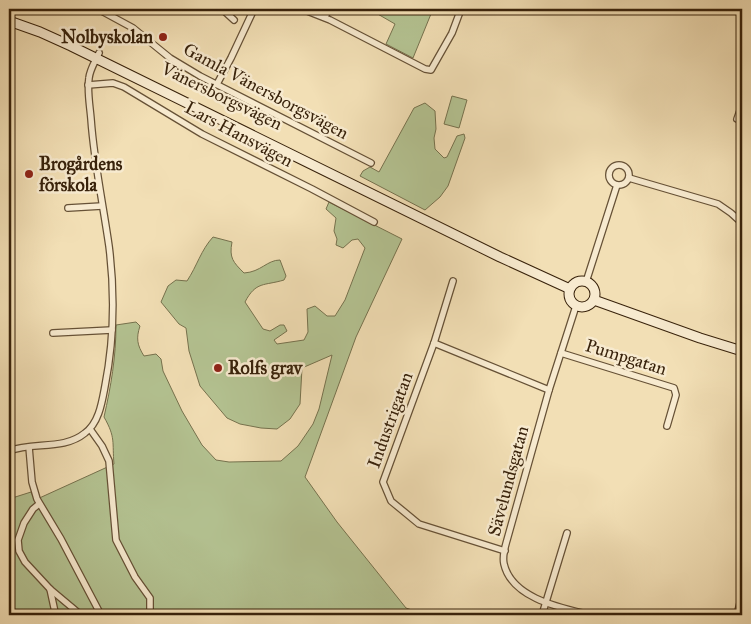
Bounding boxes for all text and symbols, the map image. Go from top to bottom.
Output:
place label: Nolbyskolan [61,26,153,49]
marker: Nolbyskolan [157,31,169,43]
street label: Gamla Vänersborgsvägen [180,38,352,144]
street label: Vänersborgsvägen [158,57,286,135]
street label: Lars Hansvägen [181,96,297,173]
place label: Brogårdens förskola [38,153,123,196]
marker: Brogårdens förskola [23,168,35,180]
street label: Pumpgatan [582,334,670,381]
place label: Rolfs grav [228,357,304,380]
marker: Rolfs grav [212,362,224,374]
street label: Industrigatan [362,369,419,471]
street label: Sävelundsgatan [483,423,534,539]

